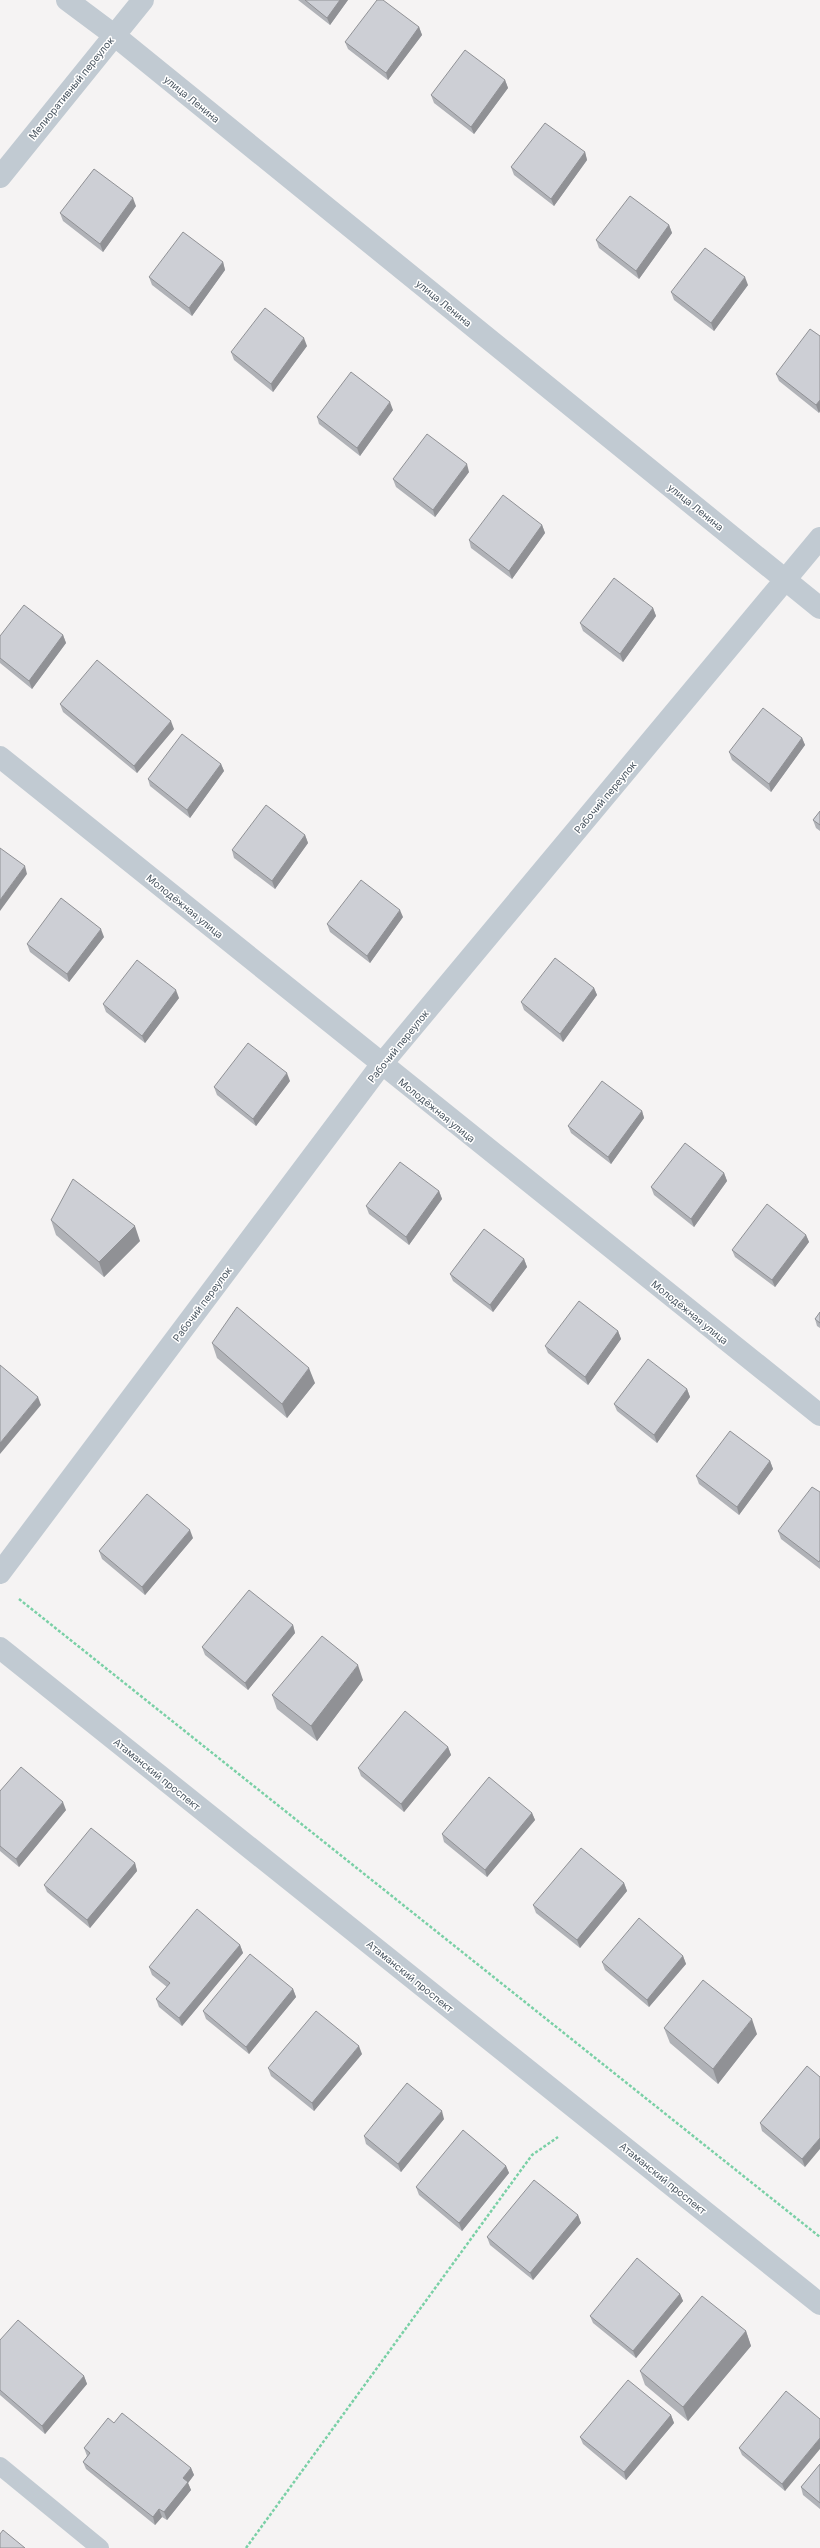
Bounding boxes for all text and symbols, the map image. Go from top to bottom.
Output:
street label: Мелиоративный переулок [26,34,116,142]
street label: улица Ленина [162,73,222,125]
street label: улица Ленина [414,277,474,329]
street label: улица Ленина [666,481,726,533]
street label: Рабочий переулок [571,758,639,835]
street label: Молодёжная улица [144,871,226,941]
street label: Рабочий переулок [365,1007,431,1085]
street label: Молодёжная улица [396,1075,478,1145]
street label: Рабочий переулок [170,1264,234,1344]
street label: Молодёжная улица [649,1277,731,1347]
street label: Атаманский проспект [111,1736,203,1813]
street label: Атаманский проспект [364,1938,456,2015]
street label: Атаманский проспект [617,2140,709,2217]

